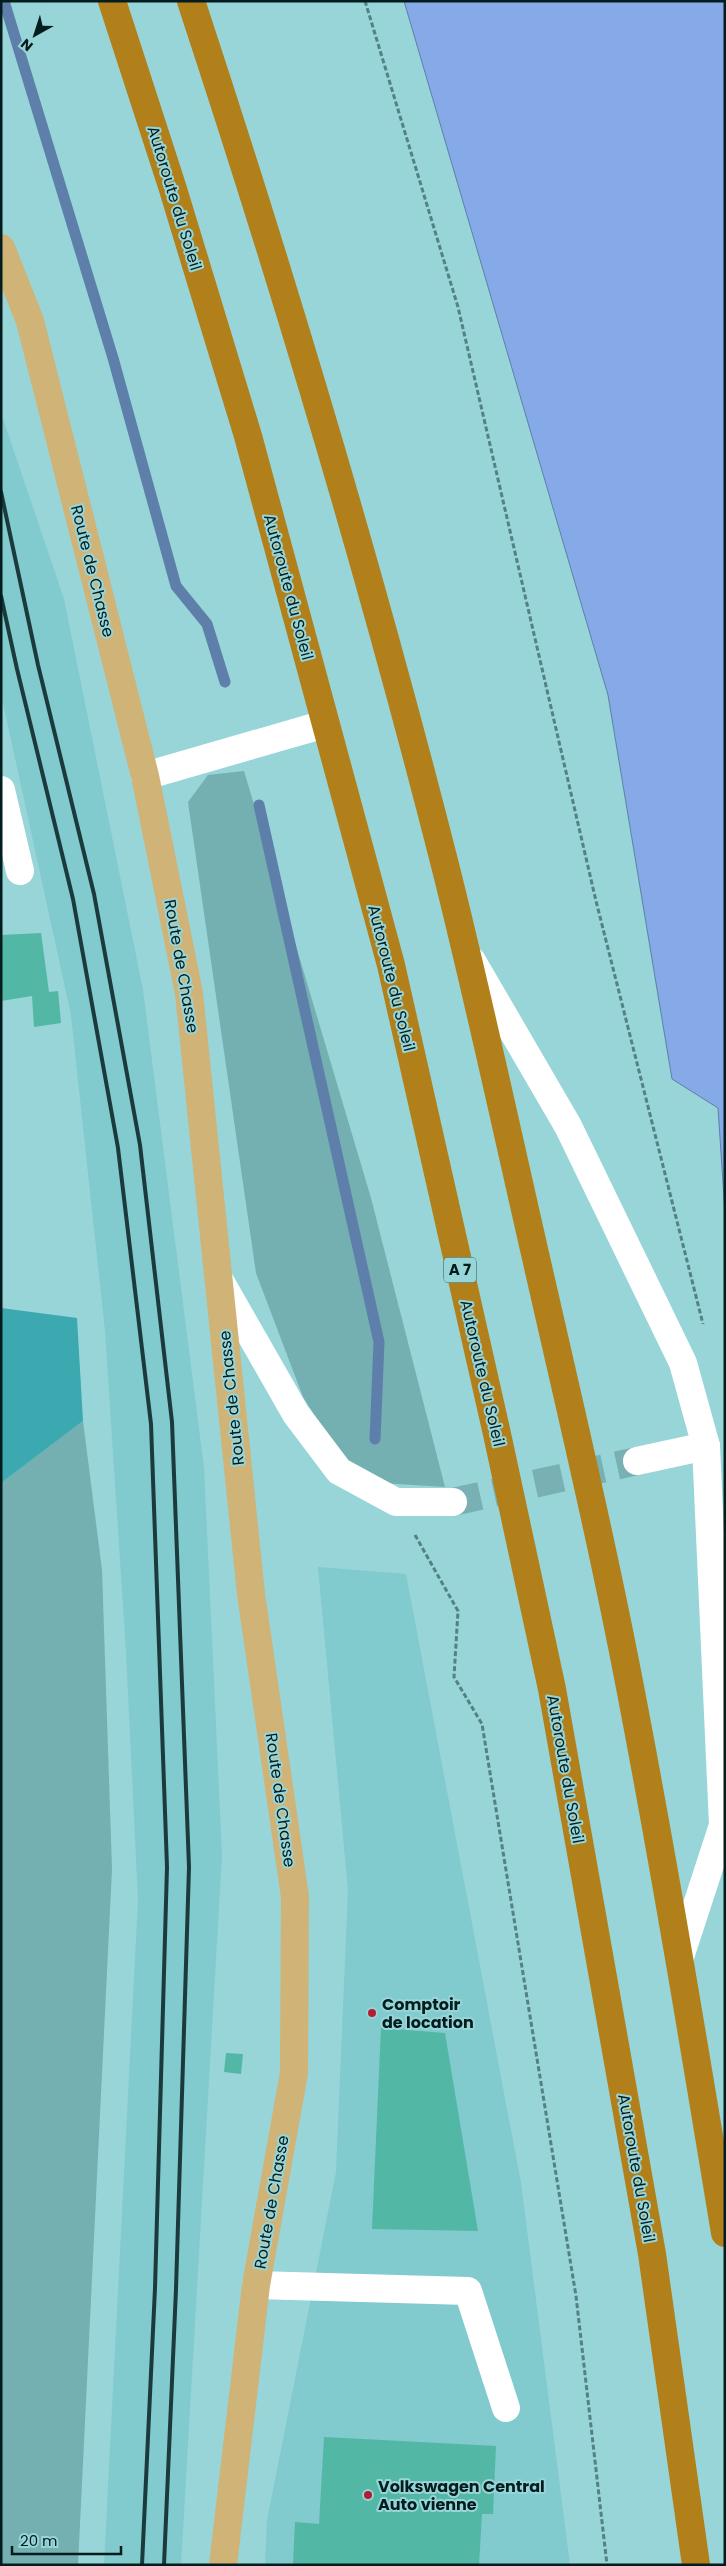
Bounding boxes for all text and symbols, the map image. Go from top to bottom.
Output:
north arrow [10,10,60,60]
text: N [16,34,37,56]
street label: Autoroute du Soleil [142,123,207,273]
street label: Route de Chasse [65,503,120,640]
street label: Autoroute du Soleil [258,512,319,663]
street label: Route de Chasse [158,897,205,1035]
street label: Autoroute du Soleil [362,902,421,1054]
road number: A 7 [444,1258,476,1282]
street label: Autoroute du Soleil [454,1297,511,1449]
street label: Route de Chasse [213,1329,250,1466]
street label: Autoroute du Soleil [541,1693,590,1845]
street label: Route de Chasse [260,1731,301,1869]
place label: Comptoir de location [382,1993,474,2034]
marker: Comptoir de location [366,2007,378,2019]
street label: Autoroute du Soleil [612,2092,661,2244]
street label: Route de Chasse [248,2133,295,2271]
place label: Volkswagen Central Auto vienne [378,2475,545,2516]
marker: Volkswagen Central Auto vienne [362,2489,374,2501]
scale bar [12,2524,121,2556]
text: 20 m [20,2530,58,2551]

